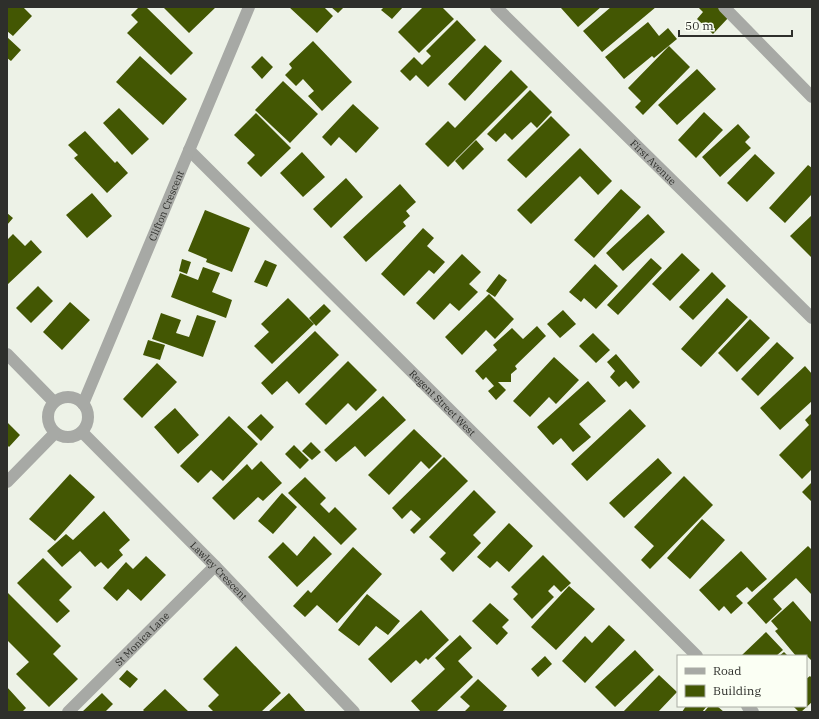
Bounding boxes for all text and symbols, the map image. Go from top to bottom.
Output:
scale bar [679,12,792,38]
text: 50 m [685,18,714,33]
street label: First Avenue [628,137,679,188]
street label: Clifton Crescent [145,168,187,243]
street label: Regent Street West [407,367,479,439]
street label: Lawley Crescent [188,539,251,603]
street label: St Monica Lane [112,609,172,669]
legend [677,655,807,707]
text: Road [713,663,742,678]
text: Building [713,683,761,698]

